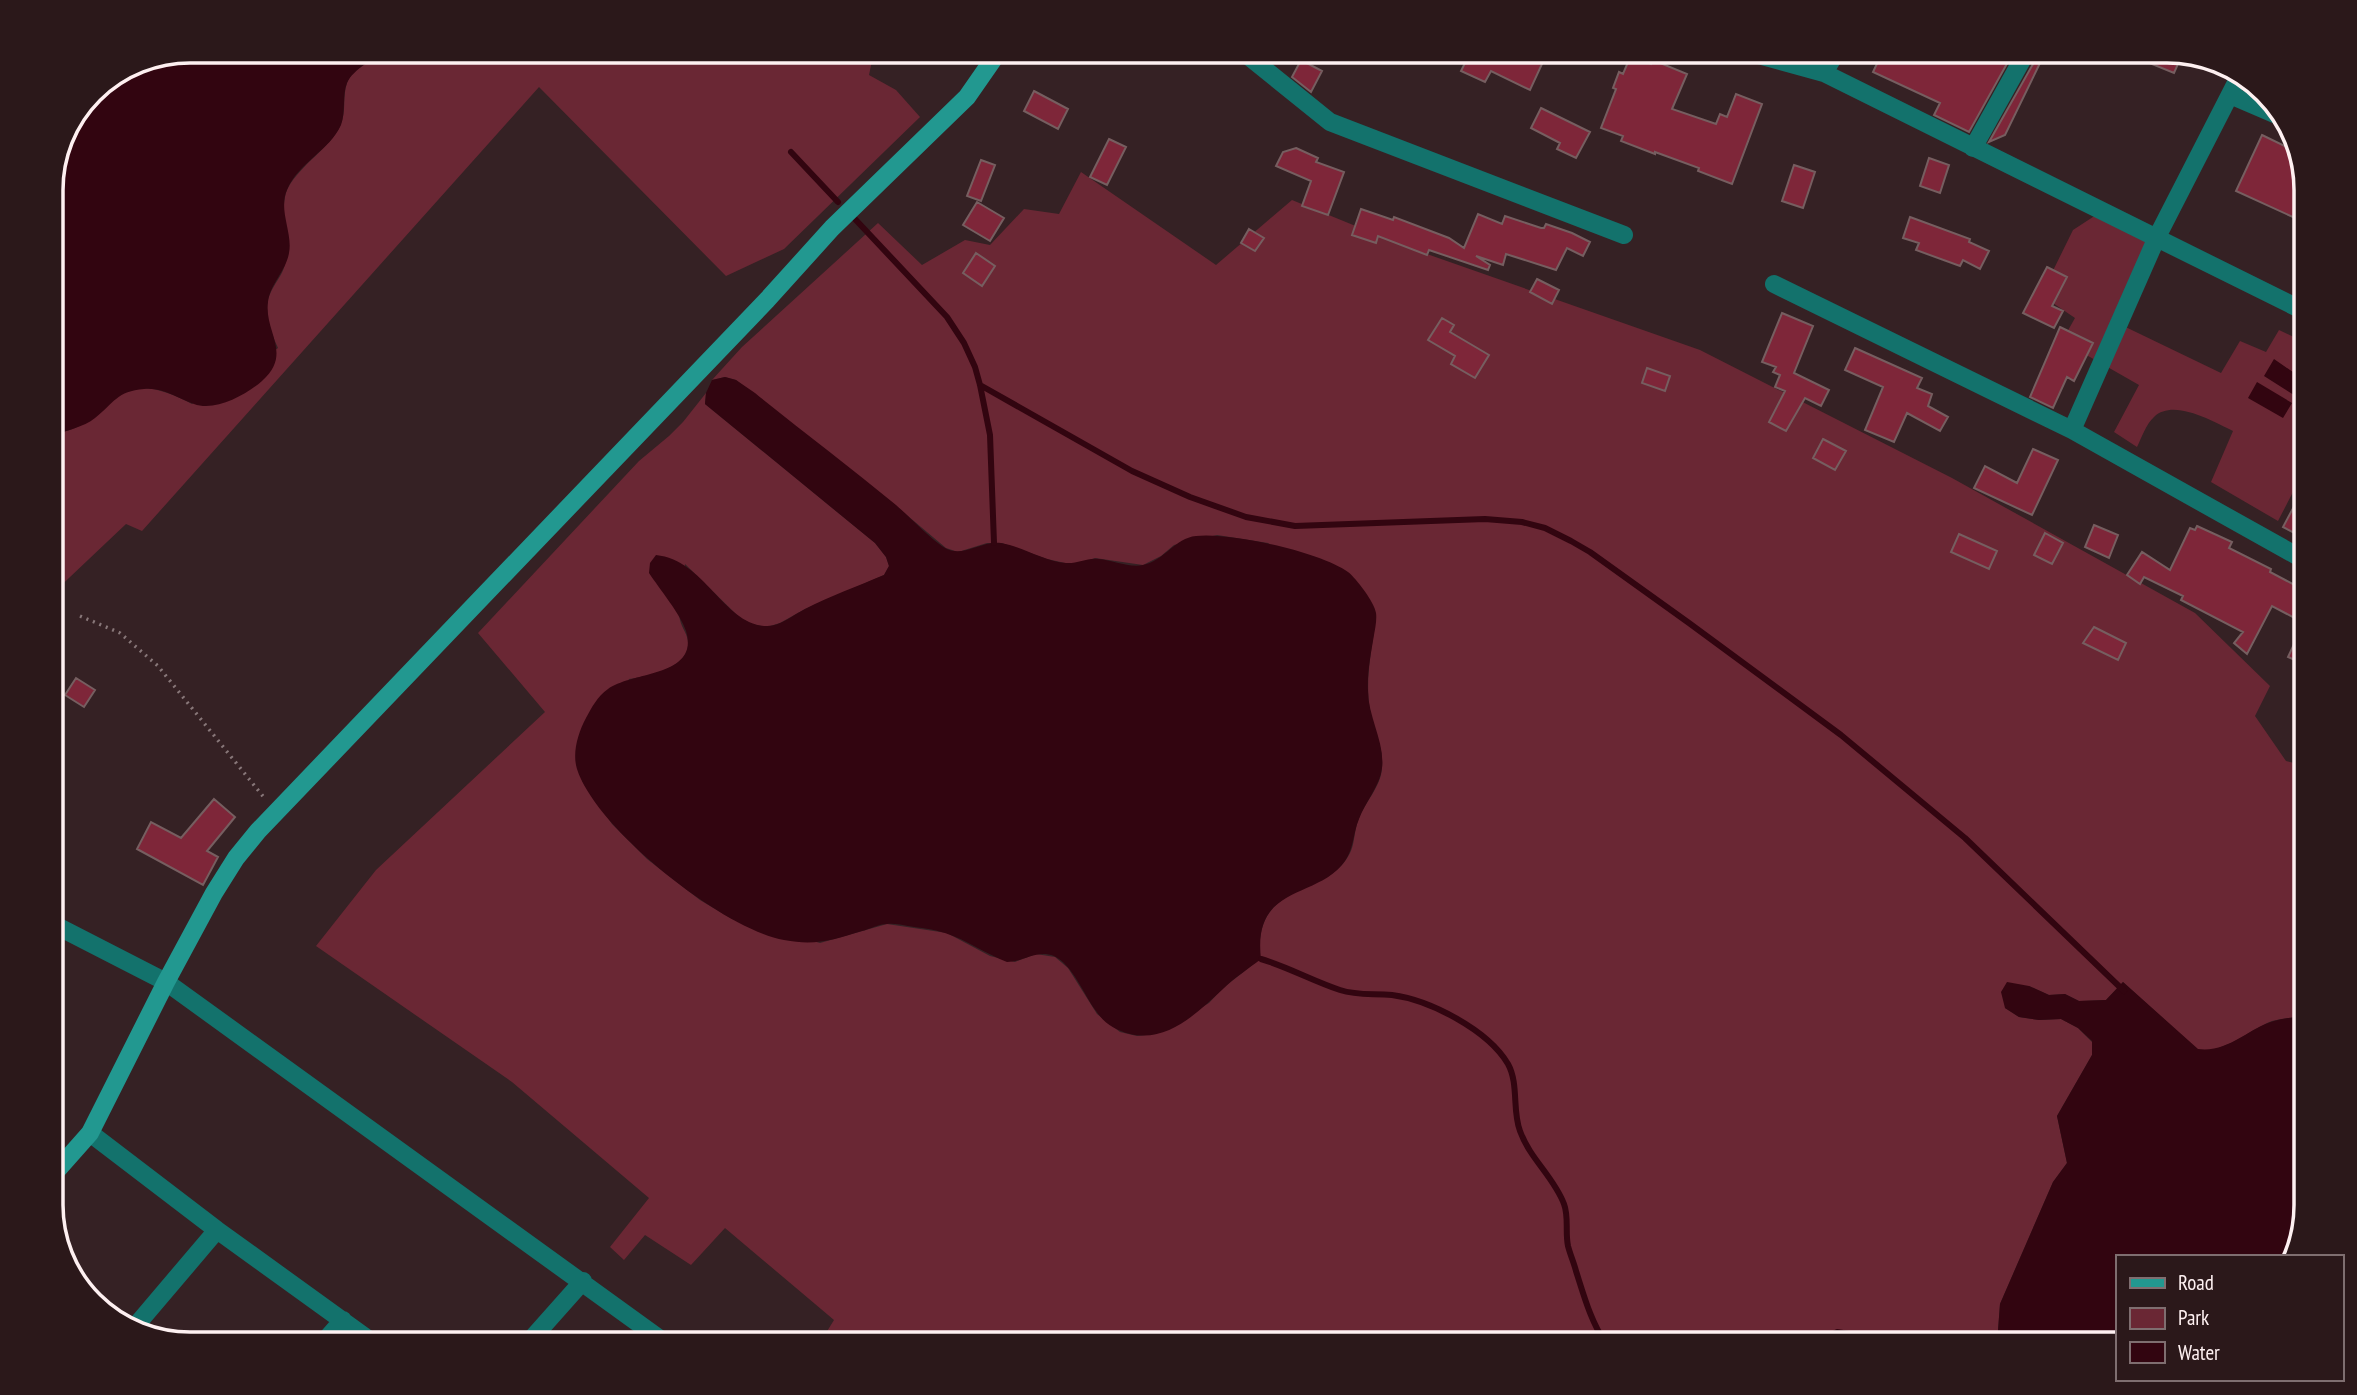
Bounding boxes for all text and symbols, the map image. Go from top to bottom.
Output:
legend [2116,1255,2343,1381]
text: Road [2178,1269,2214,1296]
text: Park [2178,1304,2209,1331]
text: Water [2178,1339,2220,1366]

